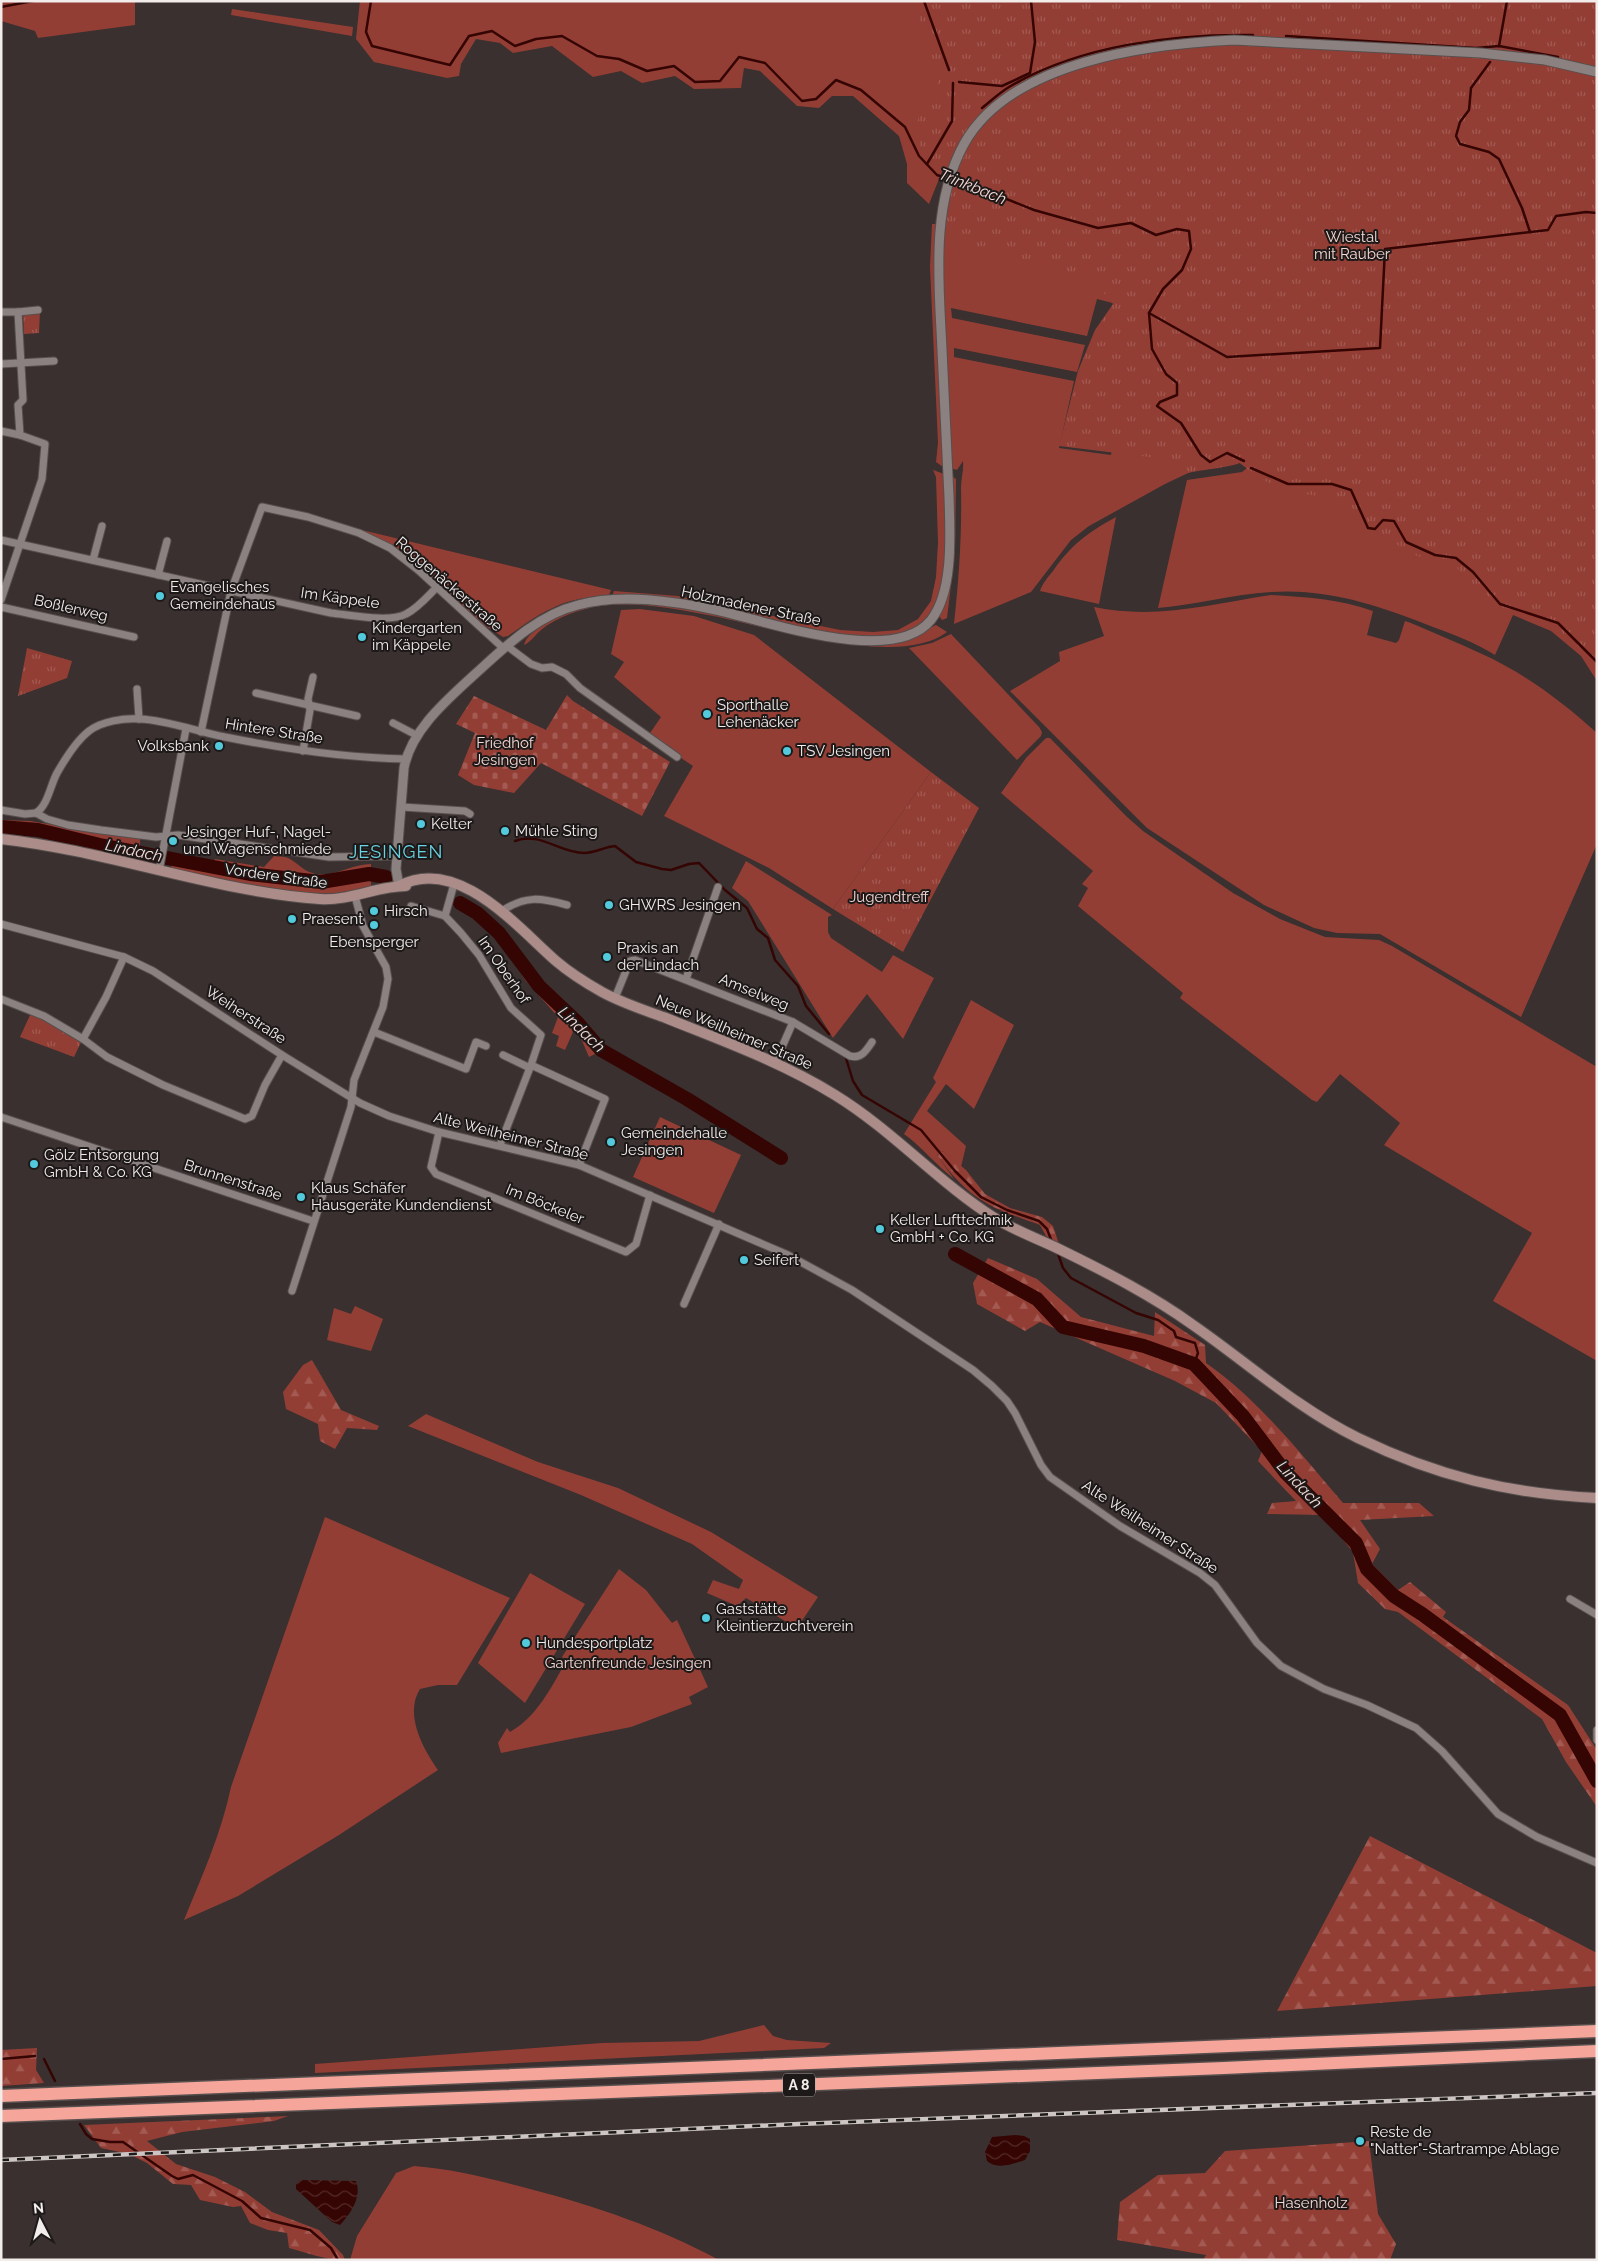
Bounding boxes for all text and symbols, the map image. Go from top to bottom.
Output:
water label: Trinkbach [936,164,1009,209]
park label: Wiestal mit Rauber [1314,228,1391,263]
street label: Roggenäckerstraße [392,533,506,635]
place label: Evangelisches Gemeindehaus [170,578,275,613]
street label: Holzmadener Straße [680,582,823,630]
street label: Im Käppele [299,584,381,612]
marker: Evangelisches Gemeindehaus [154,590,166,602]
street label: Boßlerweg [32,591,110,625]
place label: Kindergarten im Käppele [372,619,462,654]
marker: Kindergarten im Käppele [356,631,368,643]
place label: Sporthalle Lehenäcker [717,696,799,731]
marker: Sporthalle Lehenäcker [701,708,713,720]
street label: Hintere Straße [224,714,324,748]
park label: Friedhof Jesingen [474,734,536,769]
place label: Volksbank [137,737,209,755]
marker: Volksbank [213,740,225,752]
place label: TSV Jesingen [797,742,890,760]
marker: TSV Jesingen [781,745,793,757]
place label: Kelter [431,815,473,833]
marker: Kelter [415,818,427,830]
place label: Mühle Sting [515,822,598,840]
place label: Jesinger Huf-, Nagel- und Wagenschmiede [183,823,332,858]
marker: Mühle Sting [499,825,511,837]
water label: Lindach [104,835,164,866]
marker: Jesinger Huf-, Nagel- und Wagenschmiede [167,835,179,847]
district label: JESINGEN [349,841,443,862]
street label: Vordere Straße [224,860,329,892]
park label: Jugendtreff [849,888,929,906]
place label: GHWRS Jesingen [619,896,741,914]
marker: GHWRS Jesingen [603,899,615,911]
place label: Hirsch [384,902,428,920]
marker: Hirsch [368,905,380,917]
place label: Praesent [302,910,363,928]
marker: Praesent [286,913,298,925]
marker: Ebensperger [368,919,380,931]
place label: Ebensperger [329,933,420,951]
street label: Im Oberhof [474,933,534,1008]
place label: Praxis an der Lindach [617,939,699,974]
marker: Praxis an der Lindach [601,951,613,963]
street label: Amselweg [716,970,792,1014]
street label: Weiherstraße [202,982,290,1048]
street label: Neue Weilheimer Straße [653,991,815,1073]
water label: Lindach [554,1002,609,1056]
street label: Alte Weilheimer Straße [432,1108,590,1164]
place label: Gemeindehalle Jesingen [621,1124,727,1159]
marker: Gemeindehalle Jesingen [605,1136,617,1148]
place label: Gölz Entsorgung GmbH & Co. KG [44,1146,159,1181]
street label: Brunnenstraße [182,1156,284,1204]
marker: Gölz Entsorgung GmbH & Co. KG [28,1158,40,1170]
place label: Klaus Schäfer Hausgeräte Kundendienst [311,1179,492,1214]
street label: Im Böckeler [503,1180,588,1228]
marker: Klaus Schäfer Hausgeräte Kundendienst [295,1191,307,1203]
place label: Keller Lufttechnik GmbH + Co. KG [890,1211,1012,1246]
marker: Keller Lufttechnik GmbH + Co. KG [874,1223,886,1235]
place label: Seifert [754,1251,799,1269]
marker: Seifert [738,1254,750,1266]
water label: Lindach [1273,1457,1326,1512]
street label: Alte Weilheimer Straße [1079,1476,1222,1578]
place label: Gaststätte Kleintierzuchtverein [716,1600,853,1635]
marker: Gaststätte Kleintierzuchtverein [700,1612,712,1624]
place label: Hundesportplatz [536,1634,652,1652]
marker: Hundesportplatz [520,1637,532,1649]
park label: Gartenfreunde Jesingen [545,1654,711,1672]
road number: A 8 [783,2074,815,2096]
place label: Reste de "Natter"-Startrampe Ablage [1370,2123,1559,2158]
marker: Reste de "Natter"-Startrampe Ablage [1354,2135,1366,2147]
park label: Hasenholz [1274,2194,1348,2212]
north arrow [15,2196,65,2246]
text: N [32,2200,45,2217]

